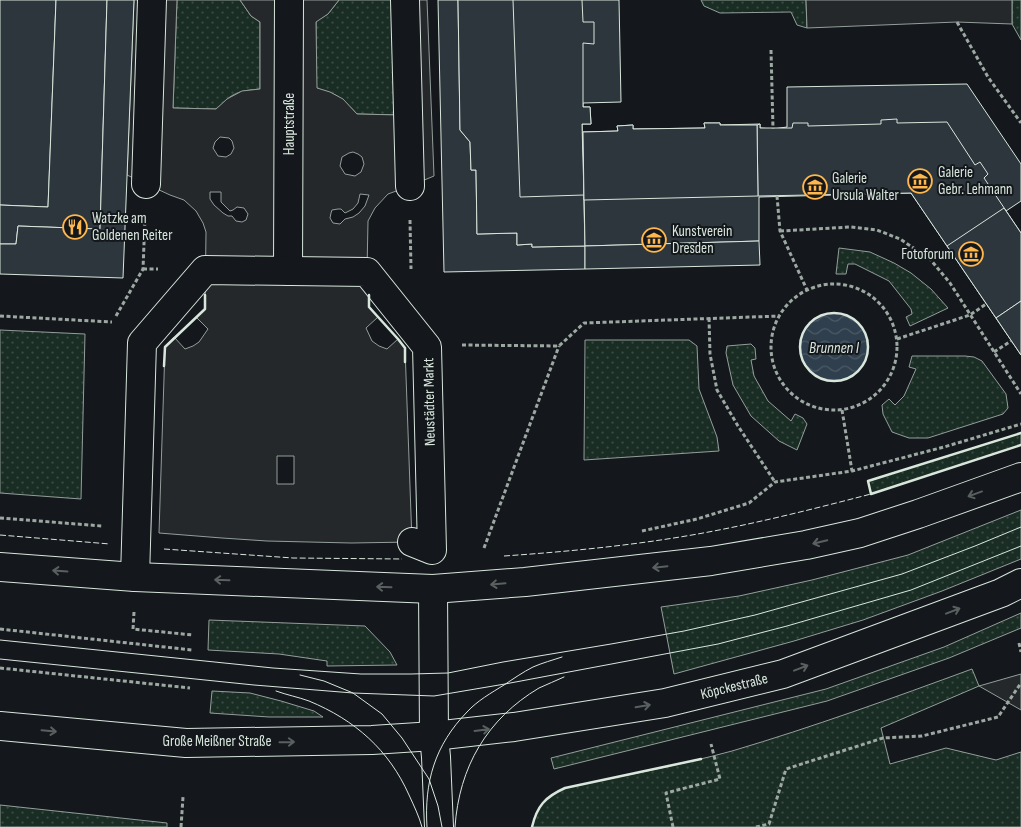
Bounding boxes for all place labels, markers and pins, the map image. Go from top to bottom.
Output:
place label: Galerie Gebr. Lehmann [938,163,1013,199]
museum icon: Galerie Gebr. Lehmann [907,168,933,194]
place label: Galerie Ursula Walter [832,169,900,205]
museum icon: Galerie Ursula Walter [802,174,828,200]
place label: Watzke am Goldenen Reiter [92,209,173,245]
restaurant icon: Watzke am Goldenen Reiter [62,214,88,240]
place label: Kunstverein Dresden [672,222,732,258]
museum icon: Kunstverein Dresden [641,227,667,253]
museum icon: Fotoforum [958,241,984,267]
place label: Fotoforum [901,245,954,264]

